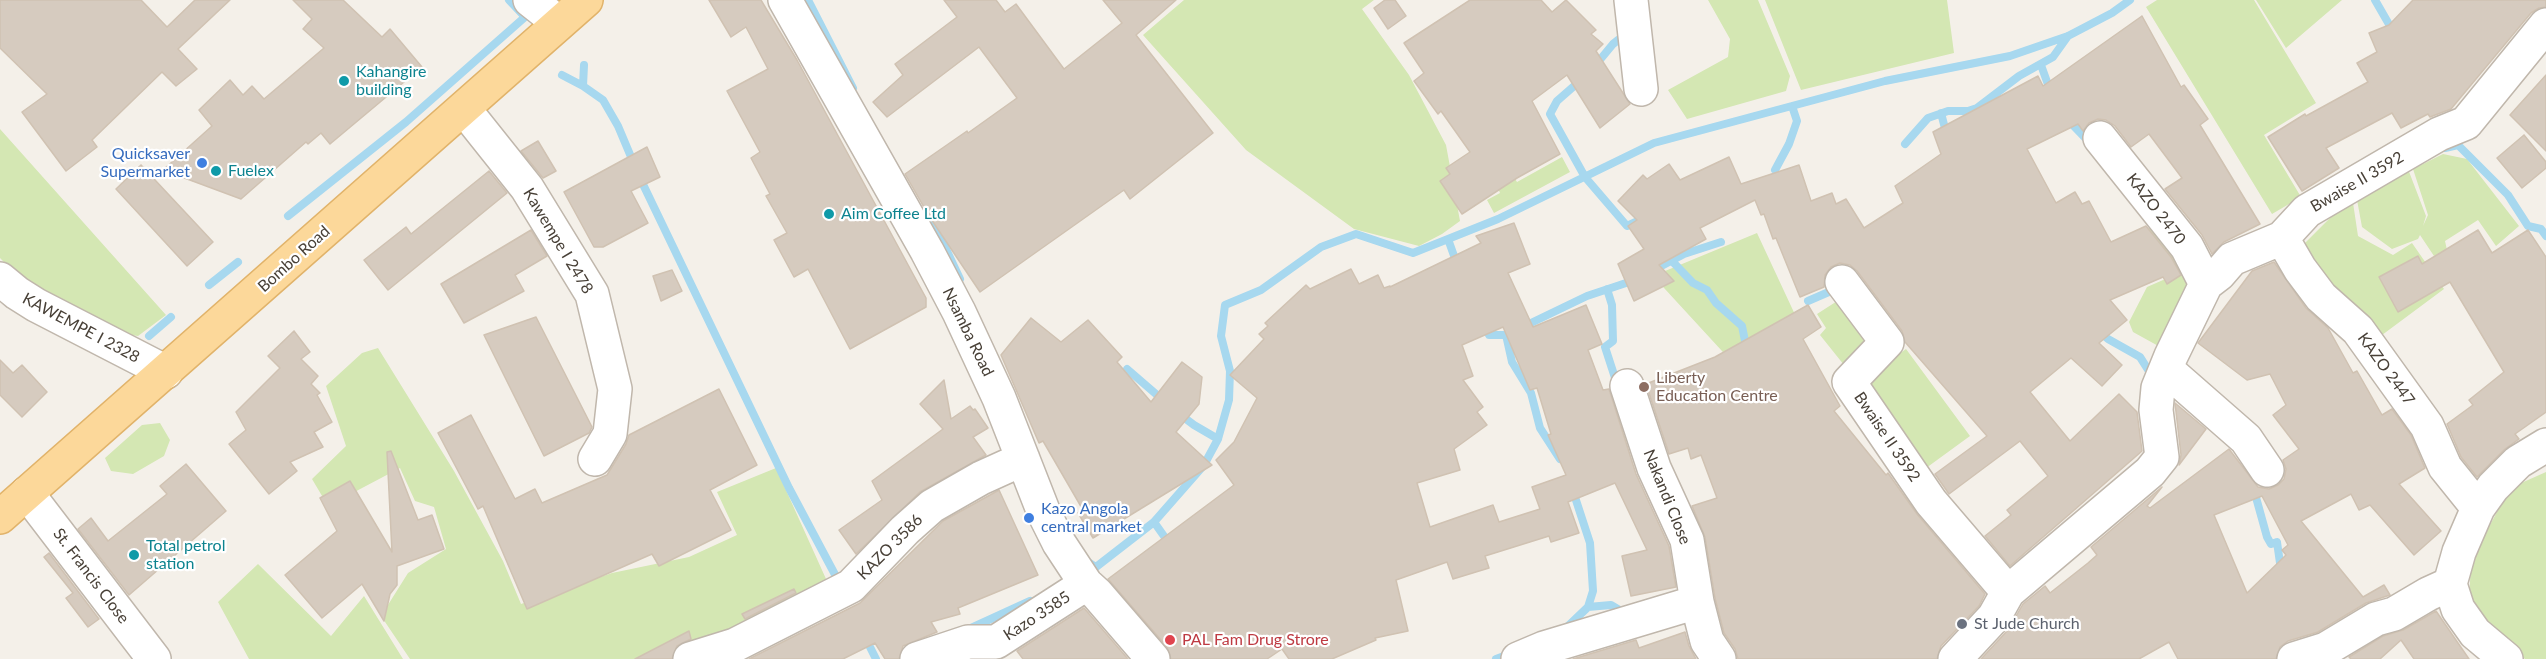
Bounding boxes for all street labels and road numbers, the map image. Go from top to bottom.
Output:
street label: Bwaise II 3592 [2307,148,2407,216]
street label: KAZO 2470 [2122,170,2190,248]
street label: Kawempe I 2478 [519,185,597,297]
street label: Bombo Road [254,222,334,296]
street label: Nsamba Road [938,284,998,380]
street label: KAWEMPE I 2328 [19,289,143,367]
street label: KAZO 2447 [2353,329,2419,409]
street label: Bwaise II 3592 [1850,388,1924,486]
street label: Nakandi Close [1639,447,1695,547]
street label: KAZO 3586 [853,510,927,584]
street label: St. Francis Close [49,525,133,627]
street label: Kazo 3585 [1000,587,1074,645]

